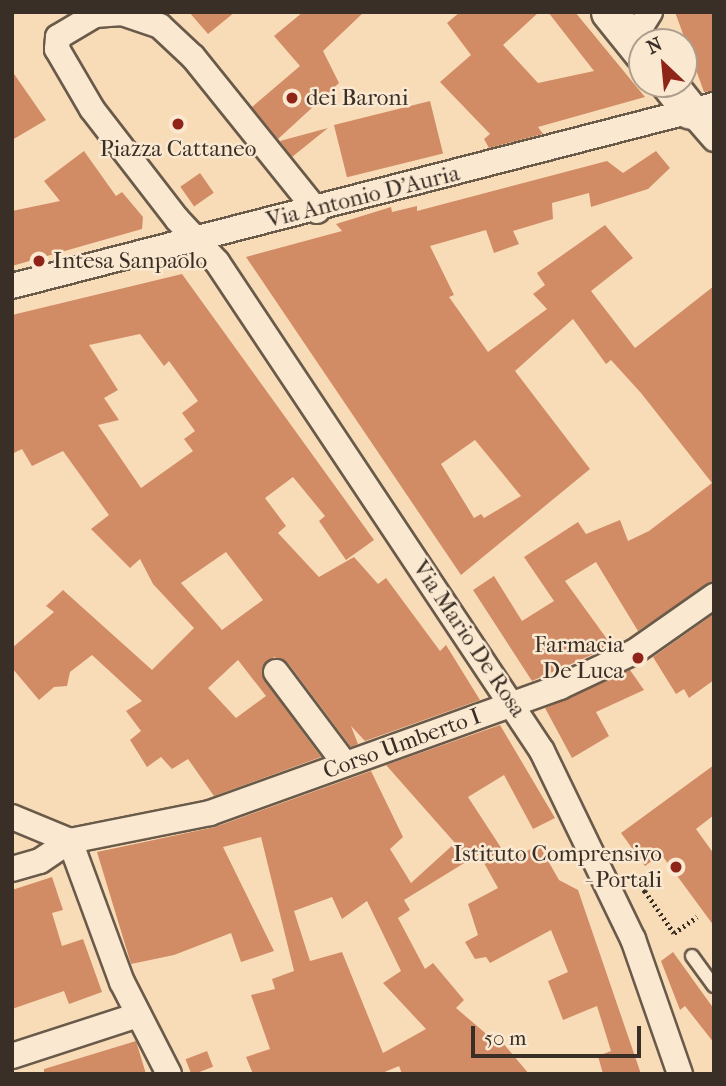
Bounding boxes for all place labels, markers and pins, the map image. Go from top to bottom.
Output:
place label: dei Baroni [306,84,409,112]
marker: dei Baroni [284,90,300,106]
marker: Piazza Cattaneo [170,116,186,132]
place label: Piazza Cattaneo [100,135,256,163]
place label: Intesa Sanpaolo [53,247,207,275]
marker: Intesa Sanpaolo [31,253,47,269]
place label: Farmacia De Luca [534,631,624,685]
marker: Farmacia De Luca [630,650,646,666]
place label: Istituto Comprensivo - Portali [453,840,662,894]
marker: Istituto Comprensivo - Portali [668,859,684,875]

